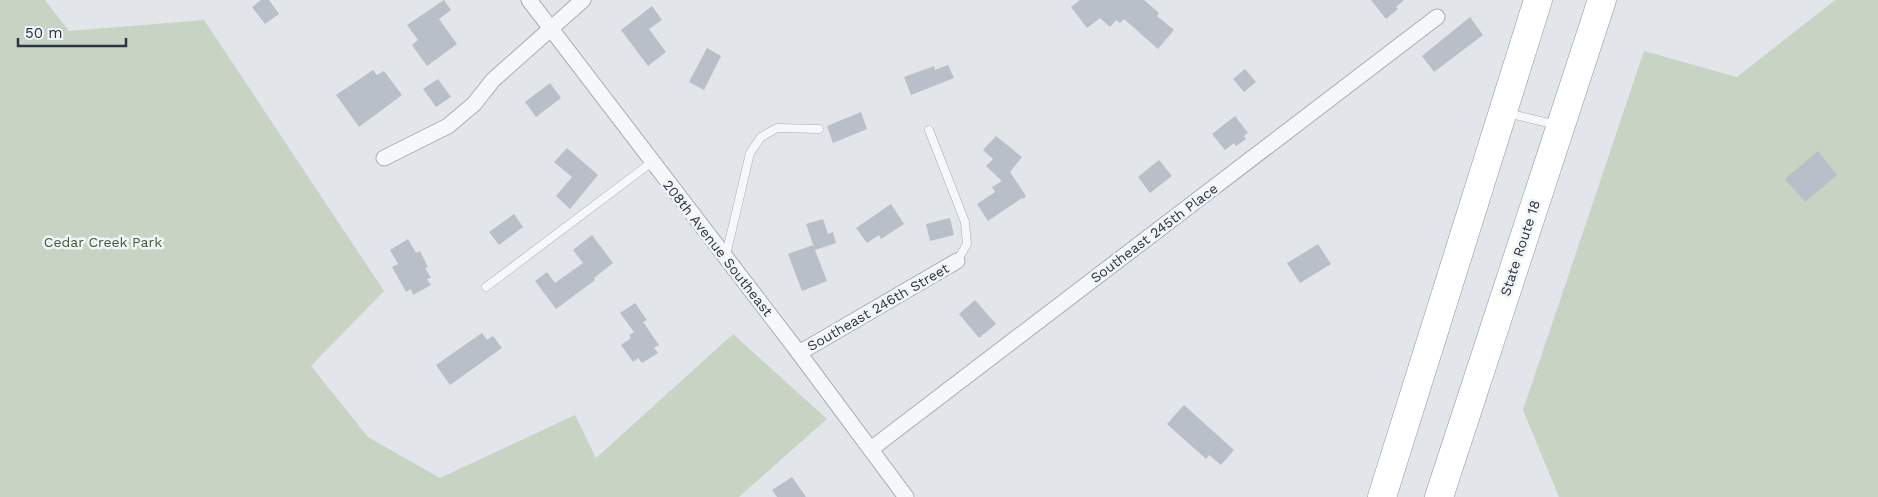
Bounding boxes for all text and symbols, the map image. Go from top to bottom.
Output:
scale bar [18,15,125,47]
text: 50 m [25,24,62,42]
street label: 208th Avenue Southeast [660,177,776,319]
street label: Southeast 245th Place [1087,180,1221,286]
street label: State Route 18 [1497,198,1543,298]
park label: Cedar Creek Park [44,234,162,250]
street label: Southeast 246th Street [804,260,952,354]

